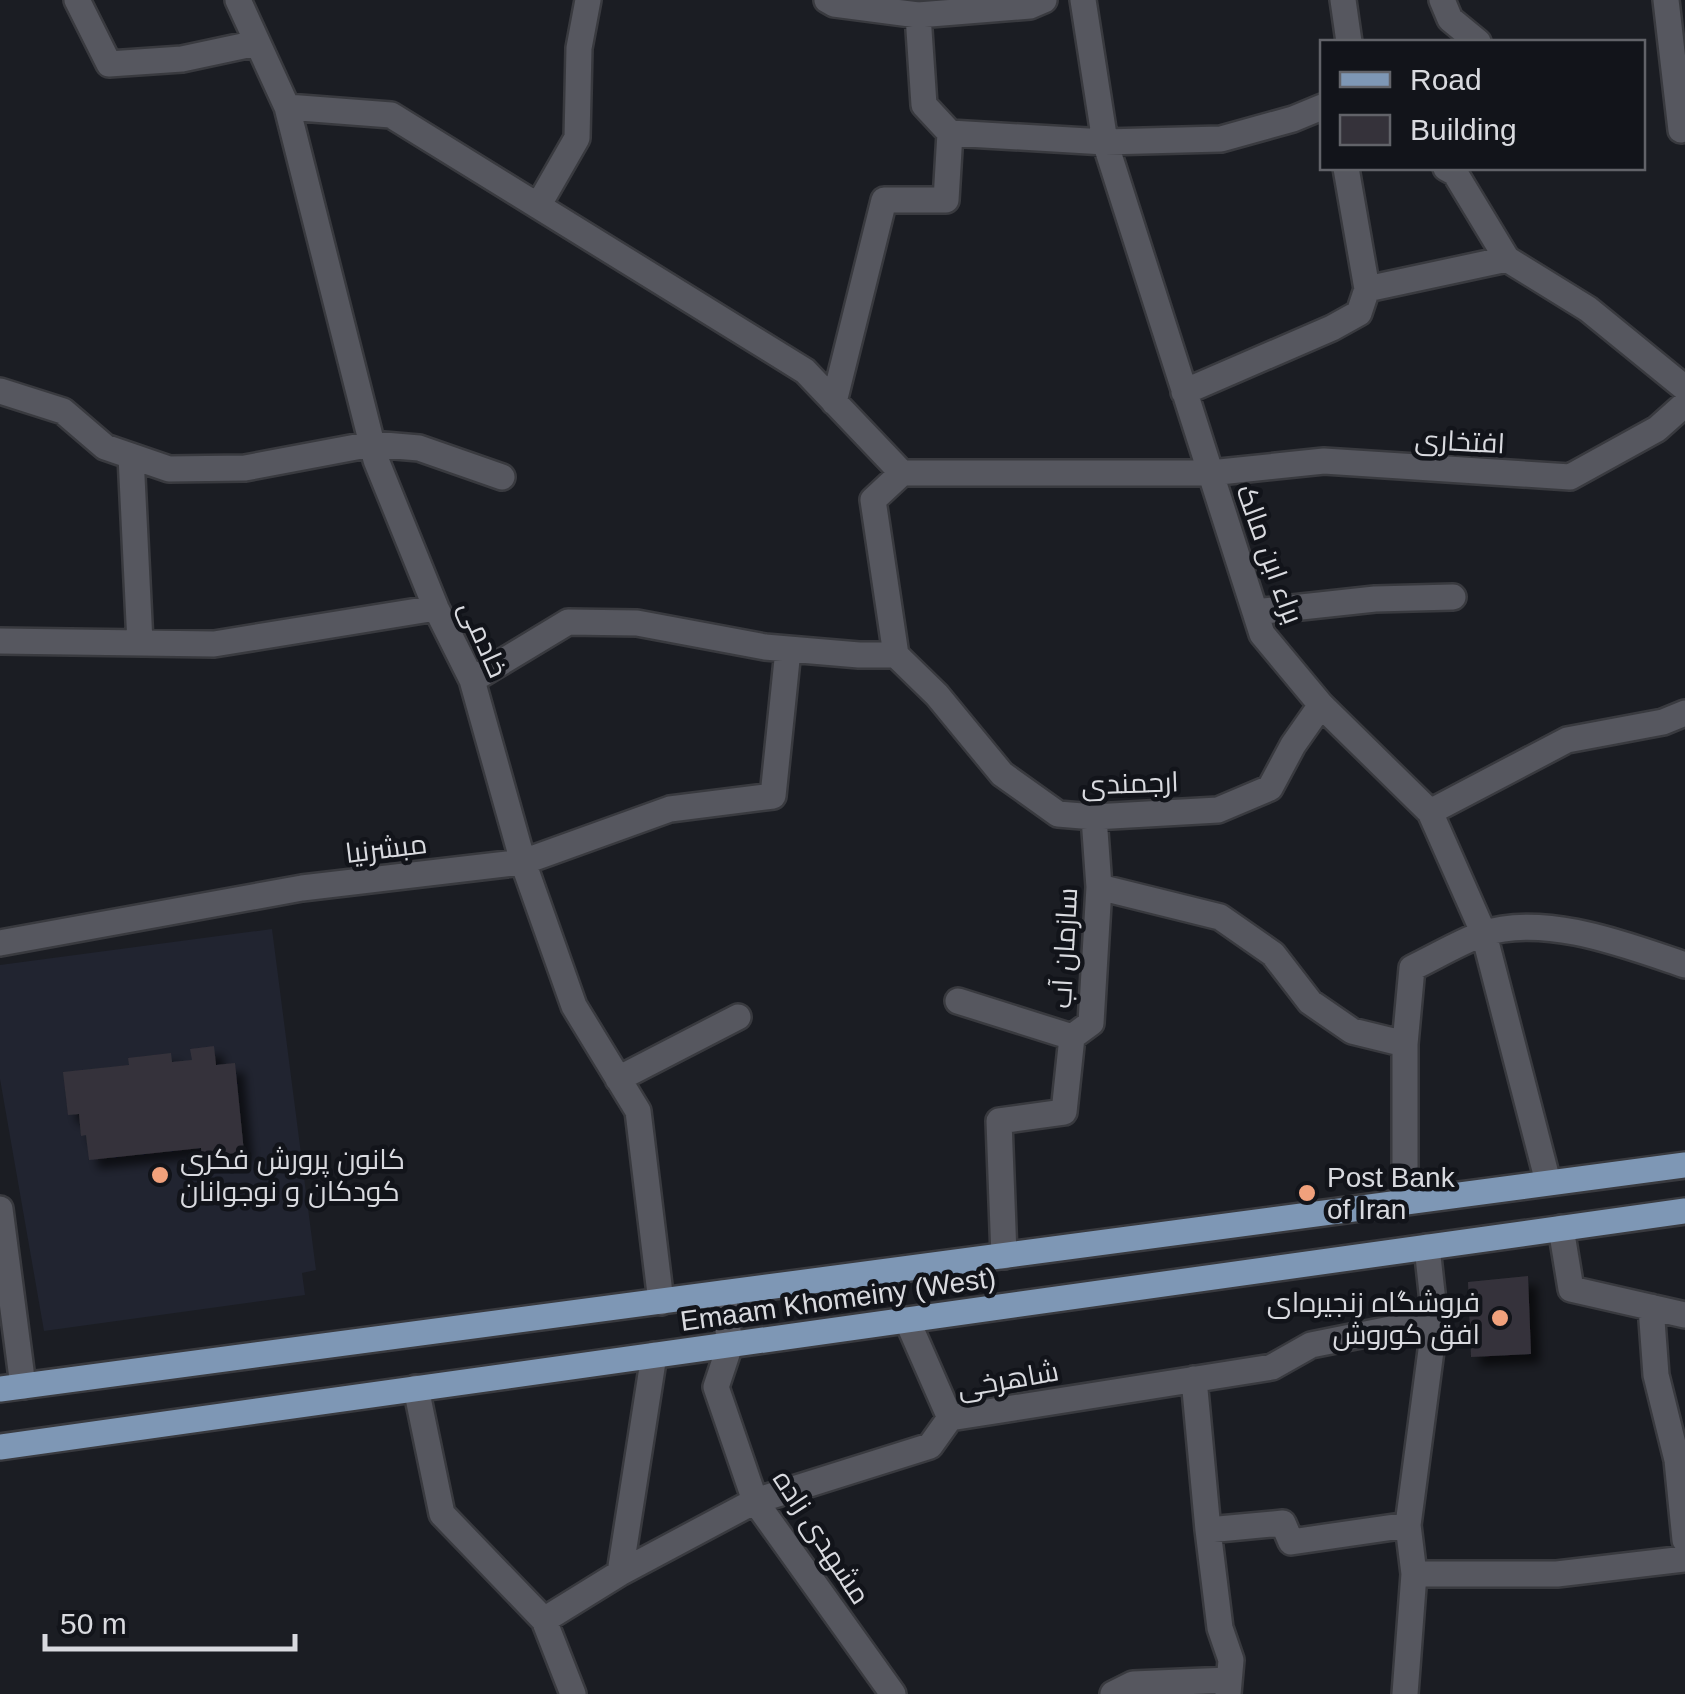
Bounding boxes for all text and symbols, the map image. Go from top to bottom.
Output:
legend [1320,40,1645,170]
text: Road [1410,63,1482,96]
text: Building [1410,113,1517,146]
street label: افتخاری [1414,424,1506,460]
street label: براء ابن مالک [1229,480,1309,628]
street label: خادمی [452,596,514,682]
street label: ارجمندی [1081,766,1179,802]
street label: مبشرنیا [343,828,429,869]
street label: سازمان آب [1046,887,1084,1009]
place label: کانون پرورش فکری کودکان و نوجوانان [180,1144,405,1208]
place label: Post Bank of Iran [1327,1162,1456,1225]
marker: کانون پرورش فکری کودکان و نوجوانان [149,1164,171,1186]
marker: Post Bank of Iran [1296,1182,1318,1204]
street label: Emaam Khomeiny (West) [678,1262,998,1337]
place label: فروشگاه زنجیره‌ای افق کوروش [1267,1287,1480,1351]
marker: فروشگاه زنجیره‌ای افق کوروش [1489,1307,1511,1329]
street label: شاهرخی [955,1355,1061,1405]
street label: مشهدی زاده [766,1465,876,1610]
scale bar [45,1589,295,1651]
text: 50 m [60,1607,127,1640]

